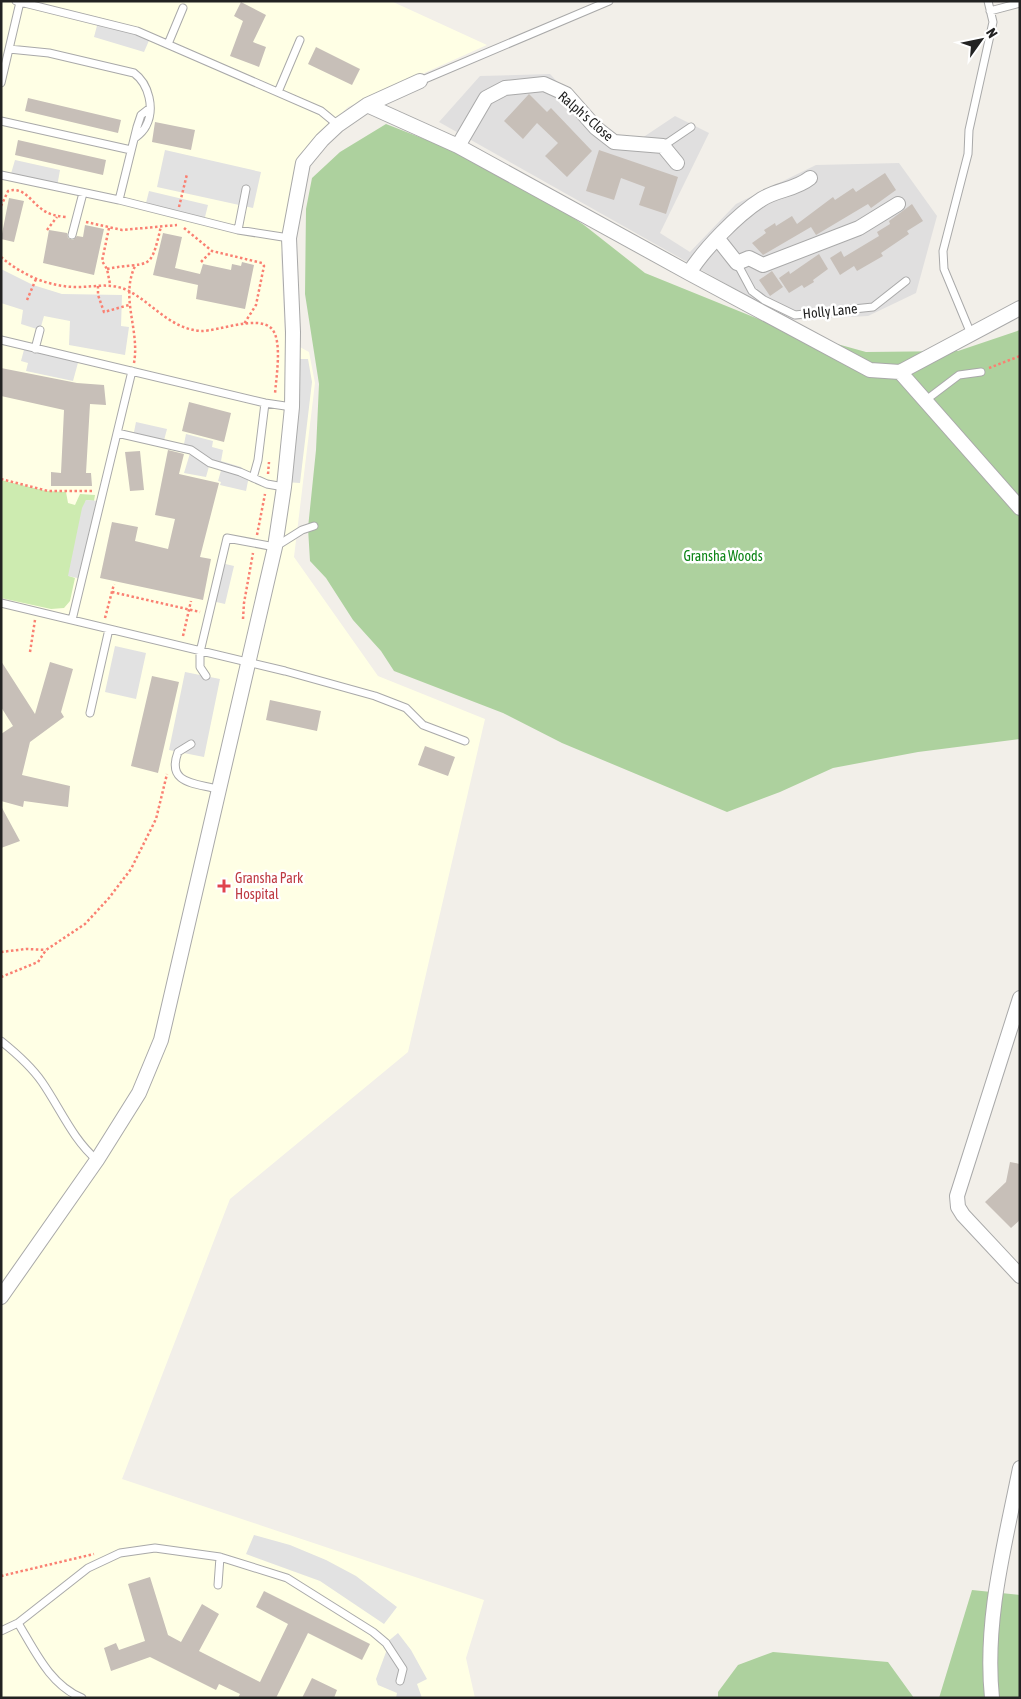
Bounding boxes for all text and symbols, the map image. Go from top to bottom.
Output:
north arrow [956,15,1006,65]
text: N [983,25,1001,41]
street label: Ralph's Close [555,88,617,144]
street label: Holly Lane [802,300,858,322]
park label: Gransha Woods [683,548,763,564]
place label: Gransha Park Hospital [235,870,303,902]
marker: Gransha Park Hospital [217,879,231,893]

